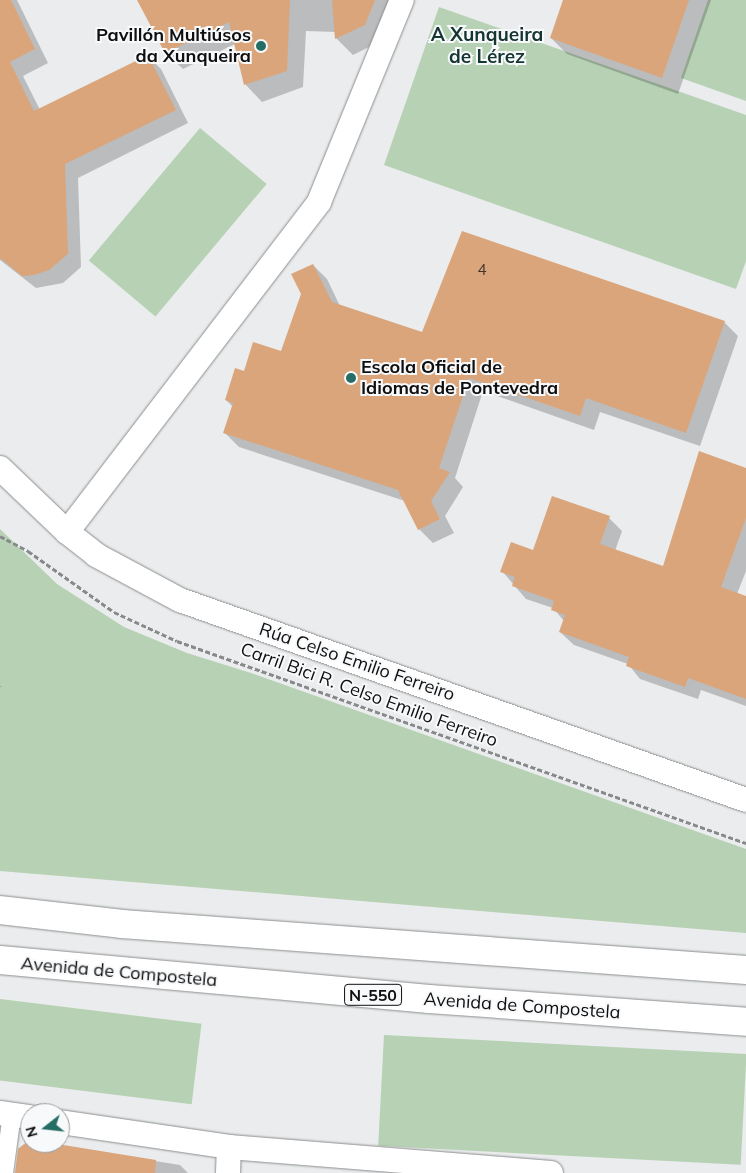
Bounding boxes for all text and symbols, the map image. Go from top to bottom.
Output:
district label: A Xunqueira de Lérez [431,24,543,68]
place label: Pavillón Multiúsos da Xunqueira [96,25,251,68]
marker: Pavillón Multiúsos da Xunqueira [255,40,267,52]
house number: 4 [478,261,486,279]
place label: Escola Oficial de Idiomas de Pontevedra [361,357,558,399]
marker: Escola Oficial de Idiomas de Pontevedra [345,372,357,384]
street label: Rúa Celso Emilio Ferreiro [256,618,458,706]
street label: Carril Bici R. Celso Emilio Ferreiro [237,638,501,752]
street label: Avenida de Compostela [20,953,218,991]
road number: N-550 [343,982,403,1008]
street label: Avenida de Compostela [423,988,621,1024]
north arrow [20,1103,70,1153]
text: N [21,1124,42,1139]

